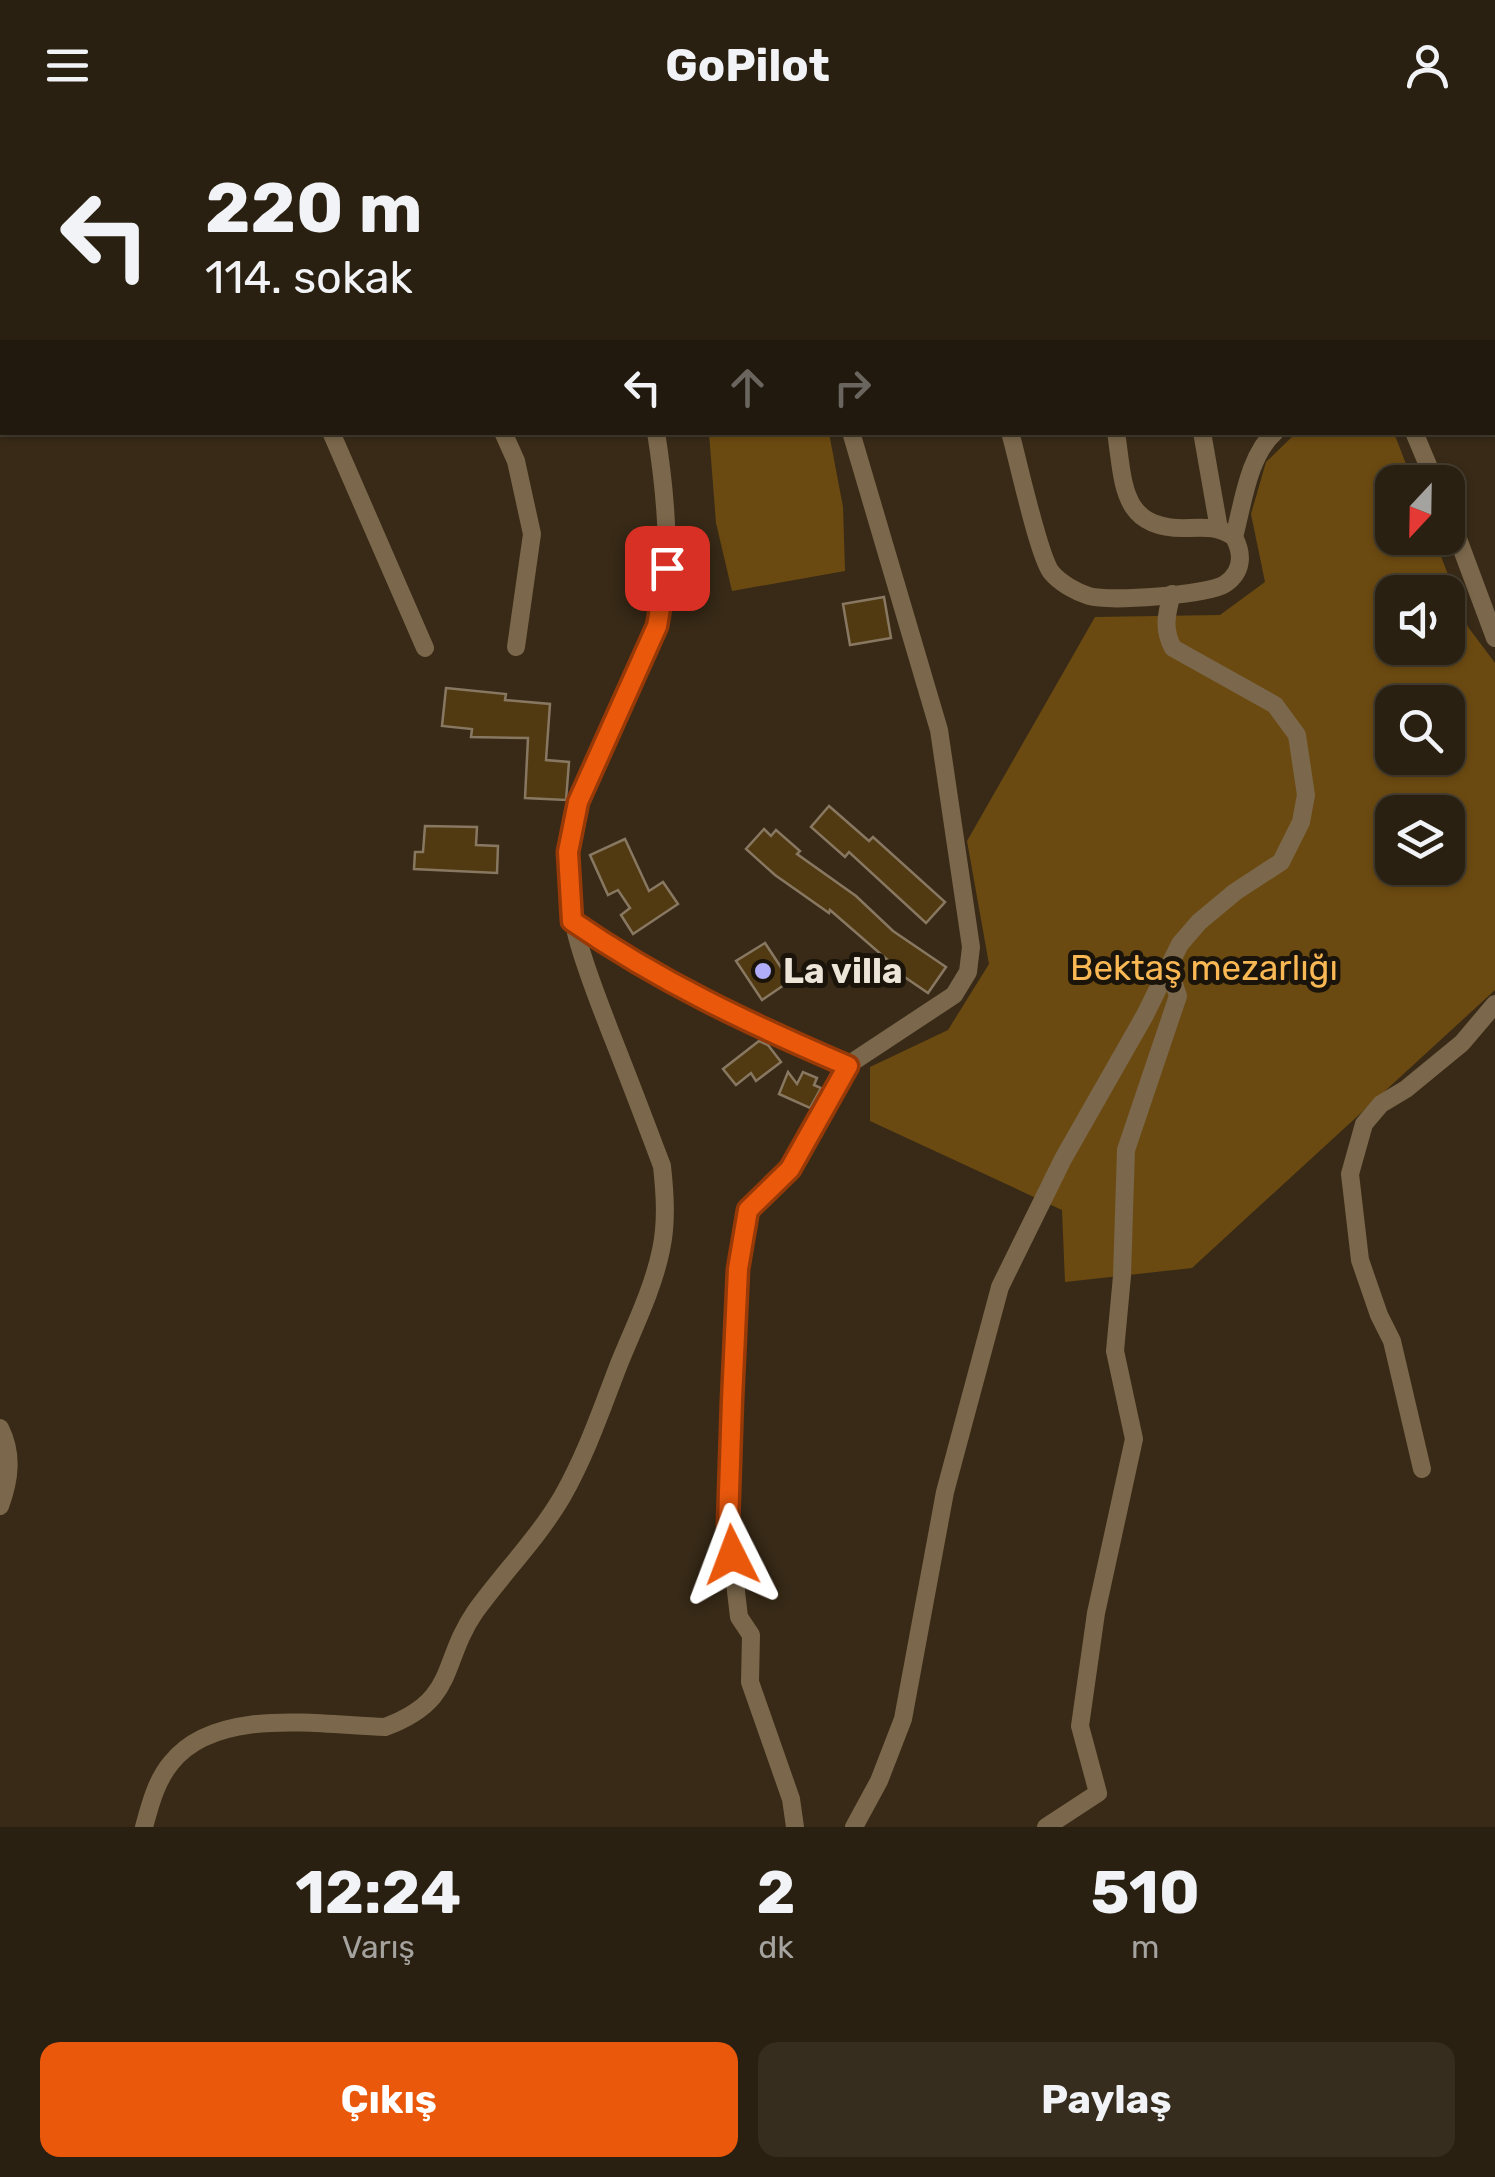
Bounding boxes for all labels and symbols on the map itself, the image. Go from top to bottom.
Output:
north arrow [1375,465,1465,555]
pin [625,526,710,611]
park label: Bektaş mezarlığı [1070,947,1338,989]
place label: La villa [783,950,903,992]
marker: La villa [752,960,774,982]
position arrow [680,1503,784,1607]

